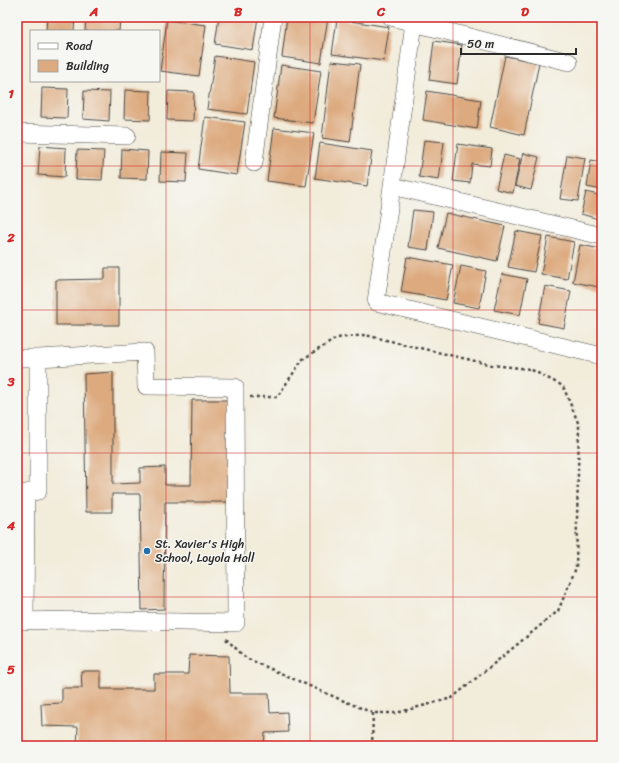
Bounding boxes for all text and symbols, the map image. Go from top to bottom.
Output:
text: A [89,0,98,23]
text: B [234,0,243,23]
text: C [376,0,386,23]
text: D [521,0,529,23]
legend [30,30,160,82]
scale bar [461,30,576,56]
text: 50 m [467,33,494,55]
text: Road [66,35,93,57]
text: Building [66,55,109,77]
text: 1 [8,82,14,105]
text: 2 [6,226,15,249]
text: 3 [6,370,15,393]
text: 4 [6,514,16,537]
place label: St. Xavier's High School, Loyola Hall [155,533,255,569]
marker: St. Xavier's High School, Loyola Hall [142,546,152,556]
text: 5 [7,658,15,681]

